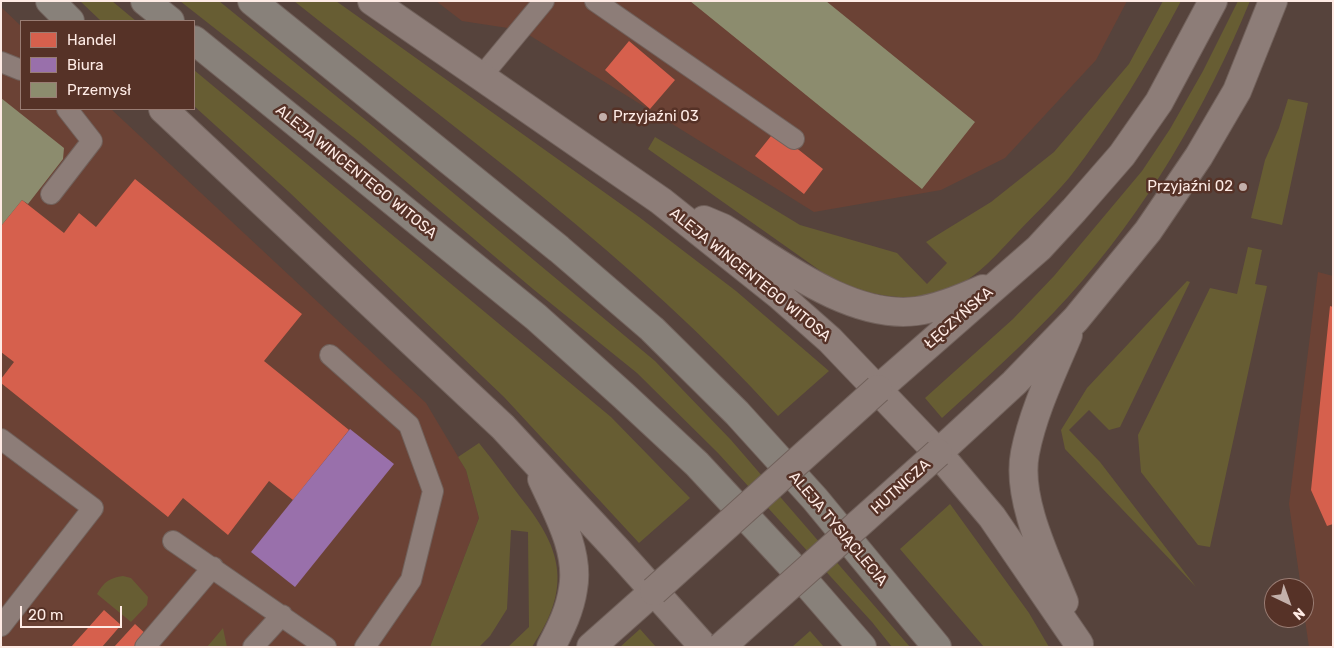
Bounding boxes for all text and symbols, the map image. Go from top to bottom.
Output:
legend [20,20,195,110]
text: Handel [67,31,116,49]
text: Biura [67,56,104,74]
text: Przemysł [67,81,131,99]
street label: ALEJA WINCENTEGO WITOSA [272,101,440,243]
place label: Przyjaźni 03 [613,108,699,126]
marker: Przyjaźni 03 [597,111,609,123]
place label: Przyjaźni 02 [1147,178,1233,196]
marker: Przyjaźni 02 [1237,181,1249,193]
street label: ALEJA WINCENTEGO WITOSA [666,204,834,346]
street label: ŁĘCZYŃSKA [921,283,997,353]
street label: HUTNICZA [868,456,934,518]
street label: ALEJA TYSIĄCLECIA [785,468,891,590]
north arrow [1264,578,1314,628]
scale bar [22,596,125,628]
text: N [1289,604,1308,623]
text: 20 m [28,606,63,624]

